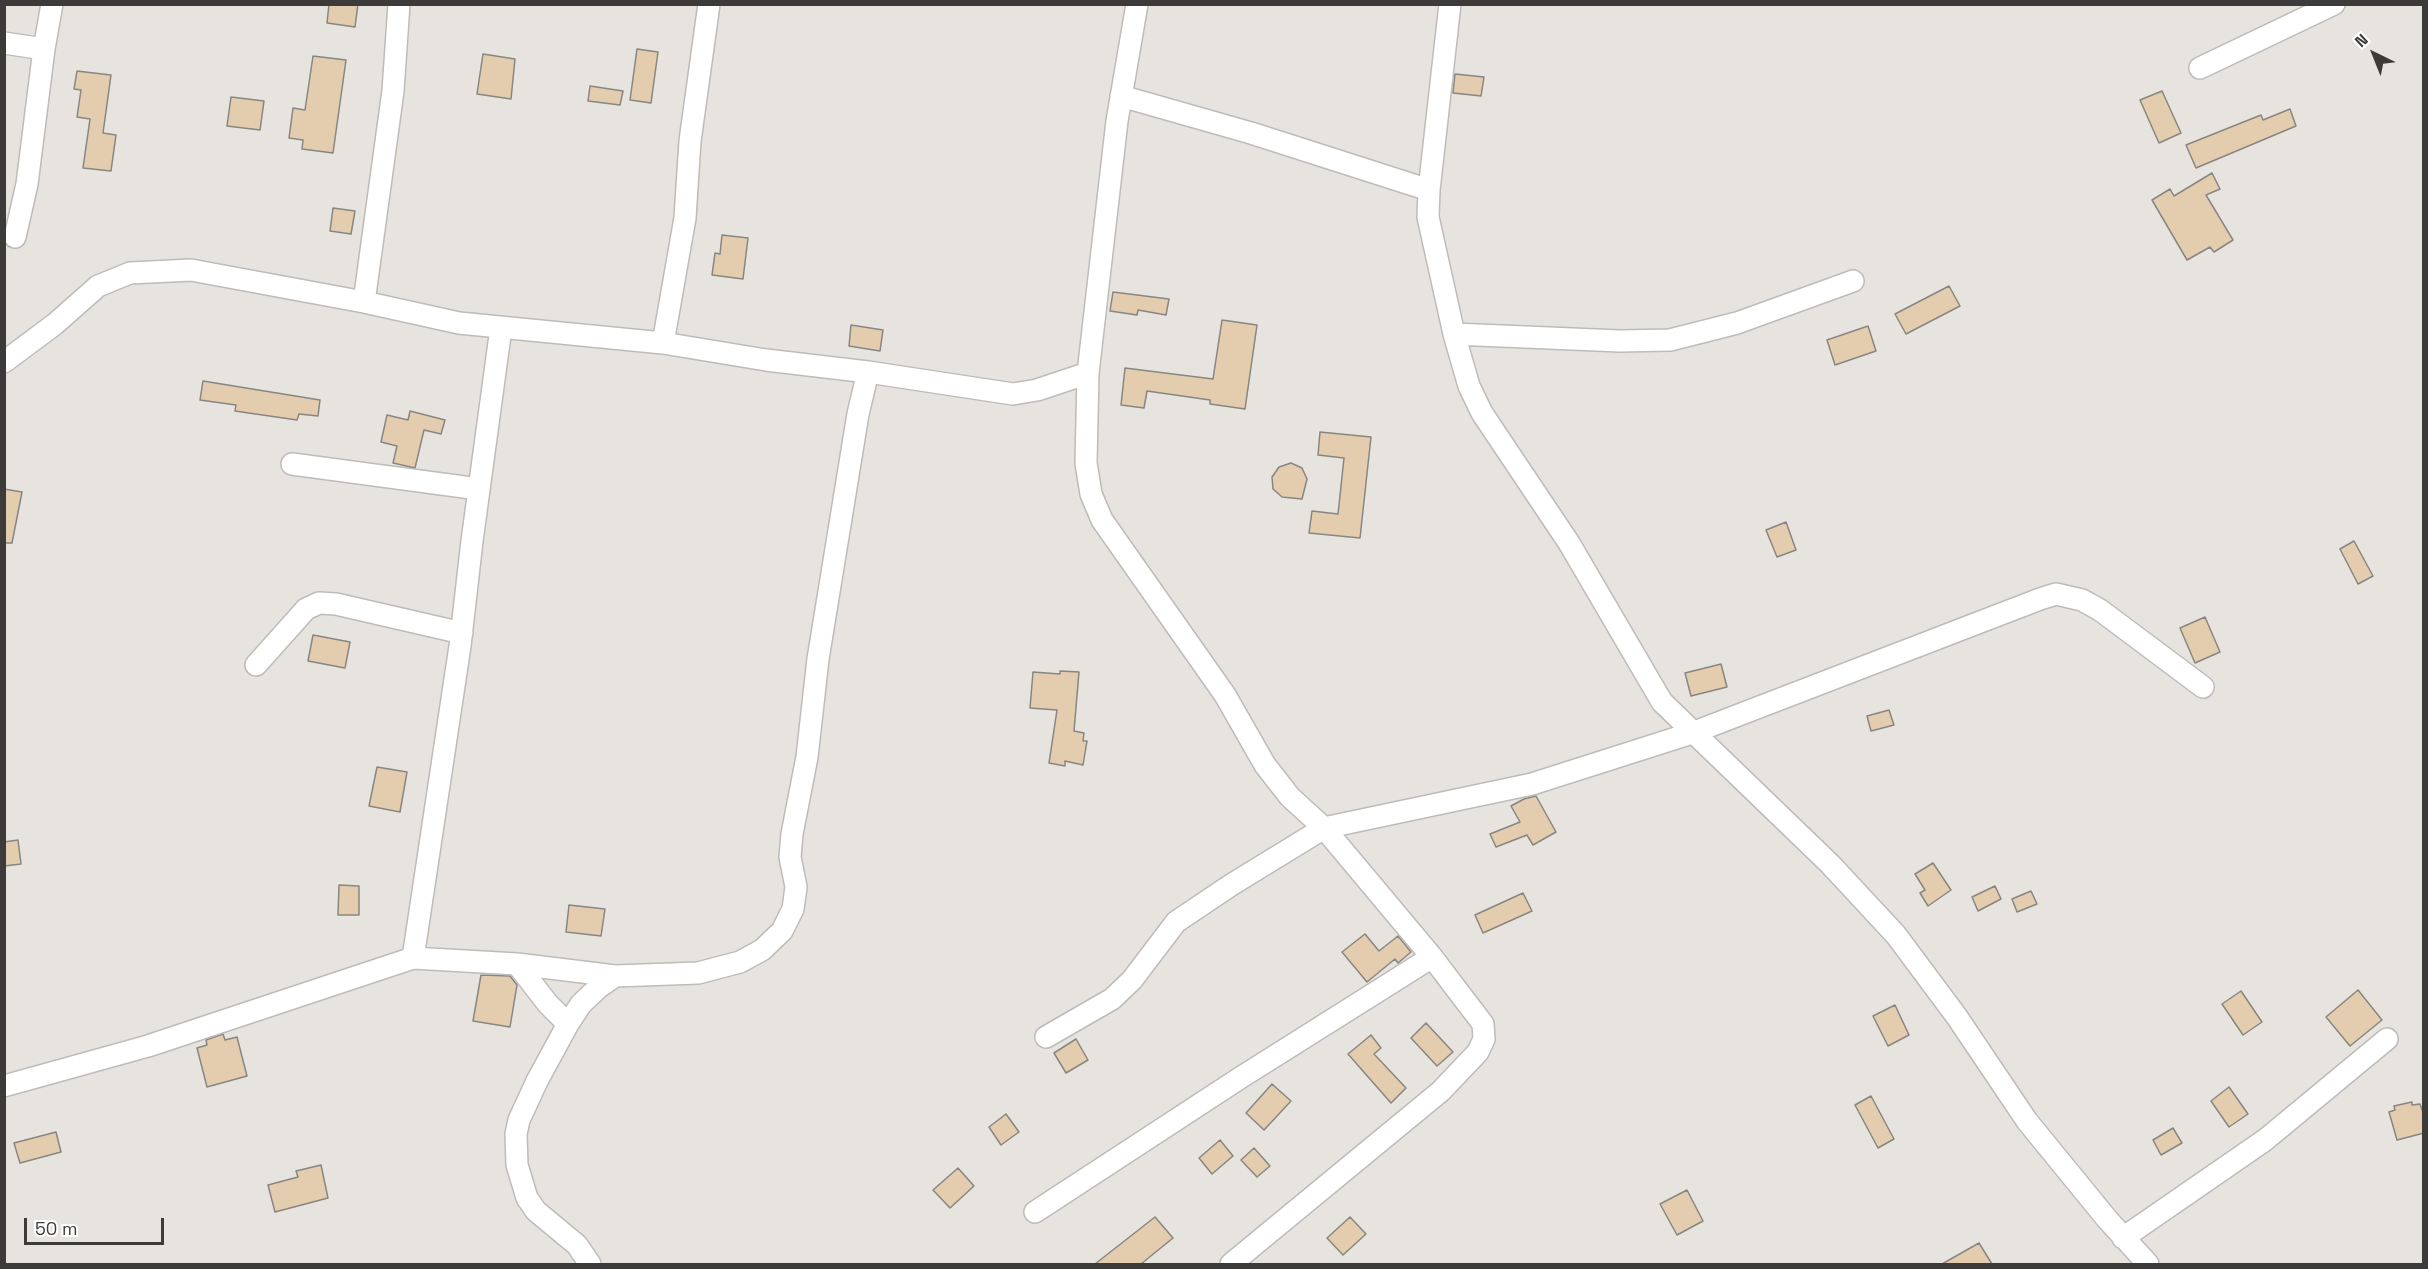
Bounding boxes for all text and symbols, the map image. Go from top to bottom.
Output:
north arrow [2344,24,2404,84]
text: N [2350,29,2372,52]
scale bar [27,1206,166,1244]
text: 50 m [35,1217,77,1240]

